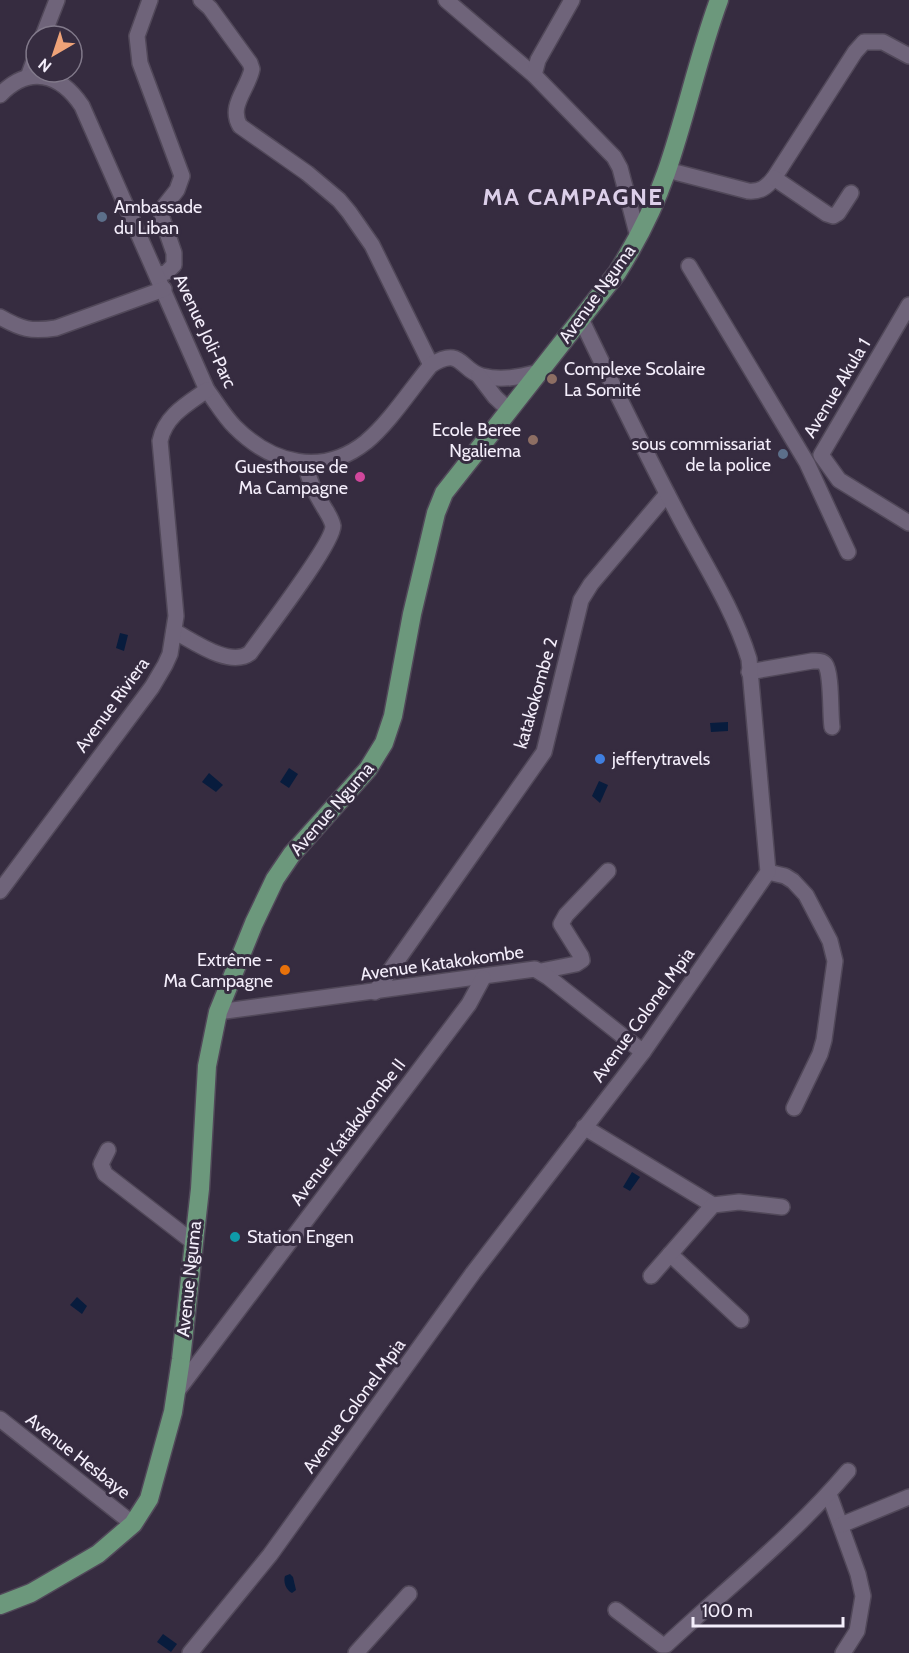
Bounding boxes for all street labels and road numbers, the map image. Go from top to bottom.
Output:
street label: Avenue Nguma [554,240,640,348]
street label: Avenue Joli-Parc [169,270,241,392]
street label: Avenue Akula 1 [799,334,875,442]
street label: katakokombe 2 [510,635,562,751]
street label: Avenue Riviera [70,653,154,757]
street label: Avenue Nguma [286,758,379,860]
street label: Avenue Katakokombe [359,941,525,985]
street label: Avenue Colonel Mpia [587,943,699,1086]
street label: Avenue Katakokombe II [286,1054,410,1210]
street label: Avenue Nguma [172,1220,206,1338]
street label: Avenue Colonel Mpia [298,1334,410,1477]
street label: Avenue Hesbaye [21,1408,135,1504]

